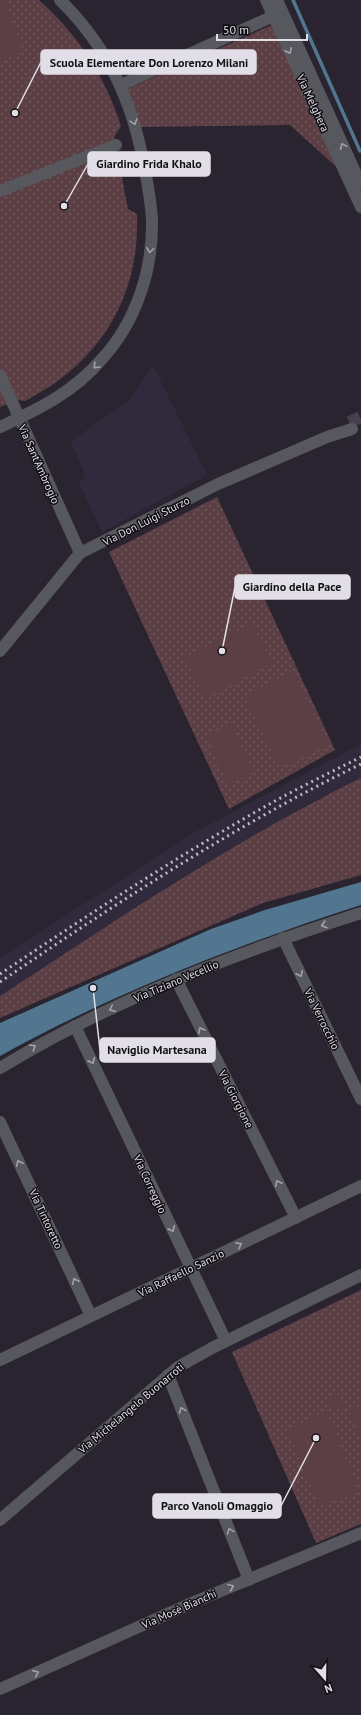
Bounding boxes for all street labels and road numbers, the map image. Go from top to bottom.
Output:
street label: Via Melghera [293,71,332,134]
street label: Via Sant'Ambrogio [15,421,63,506]
street label: Via Don Luigi Sturzo [99,493,192,549]
street label: Via Tiziano Vecellio [131,957,221,1006]
street label: Via Verrocchio [301,985,343,1052]
street label: Via Giorgione [215,1067,257,1131]
street label: Via Correggio [130,1152,170,1216]
street label: Via Tintoretto [26,1186,66,1251]
street label: Via Raffaello Sanzio [135,1246,226,1300]
street label: Via Michelangelo Buonarroti [74,1360,187,1457]
street label: Via Mosè Bianchi [139,1586,218,1632]

